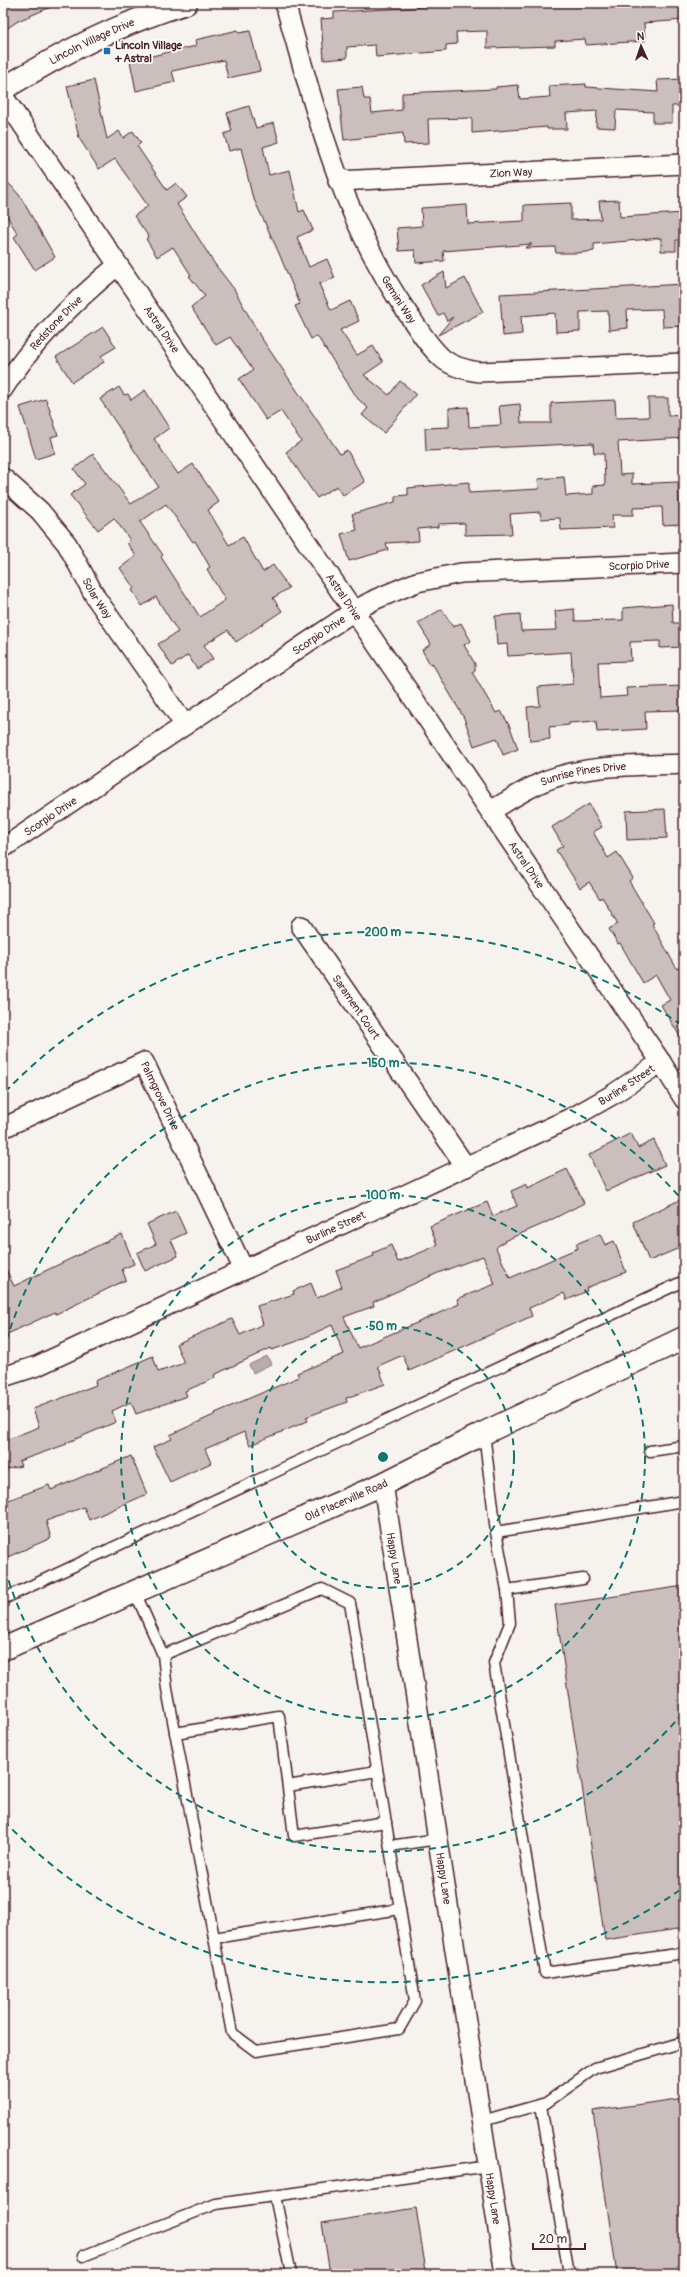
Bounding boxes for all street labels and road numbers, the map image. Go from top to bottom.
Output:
street label: Lincoln Village Drive [47,16,137,68]
street label: Zion Way [489,165,533,181]
street label: Gemini Way [378,274,419,326]
street label: Redstone Drive [28,293,86,353]
street label: Astral Drive [141,303,182,356]
street label: Scorpio Drive [608,558,670,573]
street label: Astral Drive [323,571,365,624]
street label: Solar Way [79,575,114,621]
street label: Scorpio Drive [290,612,348,658]
street label: Sunrise Pines Drive [538,760,627,789]
street label: Scorpio Drive [22,794,80,839]
street label: Astral Drive [506,839,547,891]
street label: Sarament Court [329,972,383,1042]
street label: Palmgrove Drive [138,1059,182,1133]
street label: Burline Street [596,1062,657,1108]
street label: Burline Street [304,1208,368,1247]
street label: Old Placerville Road [303,1477,390,1524]
street label: Happy Lane [384,1531,404,1586]
street label: Happy Lane [433,1852,454,1906]
street label: Happy Lane [482,2172,503,2226]

